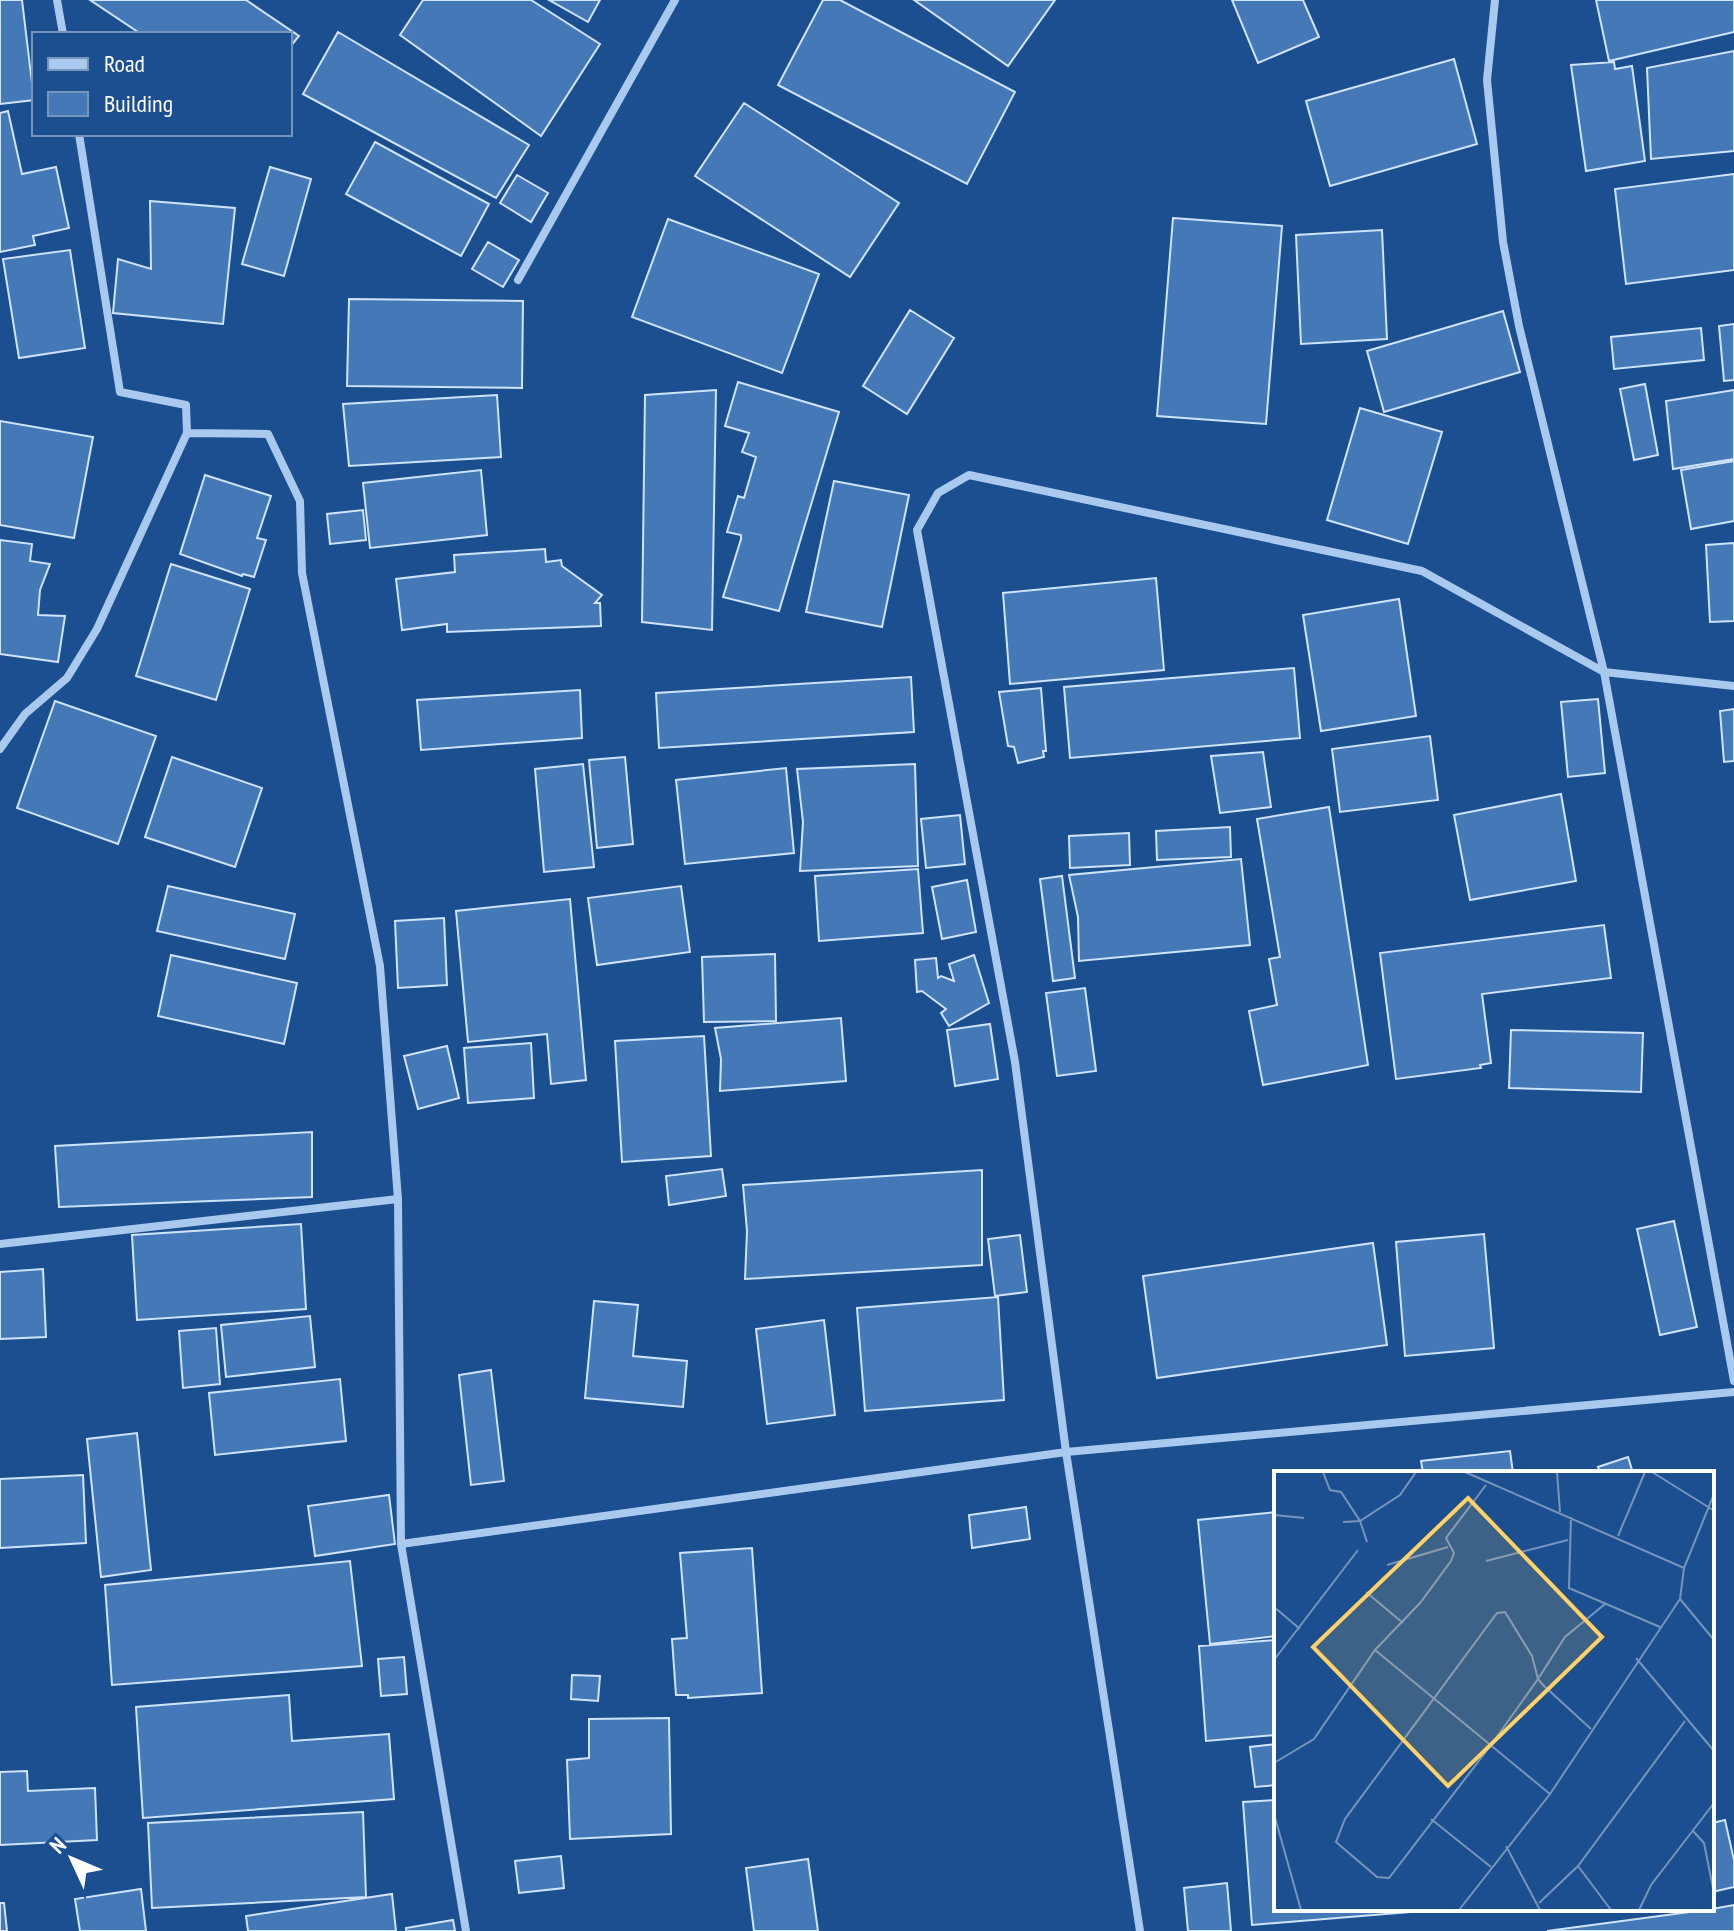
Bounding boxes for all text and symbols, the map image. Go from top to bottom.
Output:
legend [32,32,292,136]
text: Road [104,48,145,79]
text: Building [104,88,173,119]
inset map [1274,1471,1714,1911]
north arrow [32,1819,112,1899]
text: N [43,1831,72,1859]

